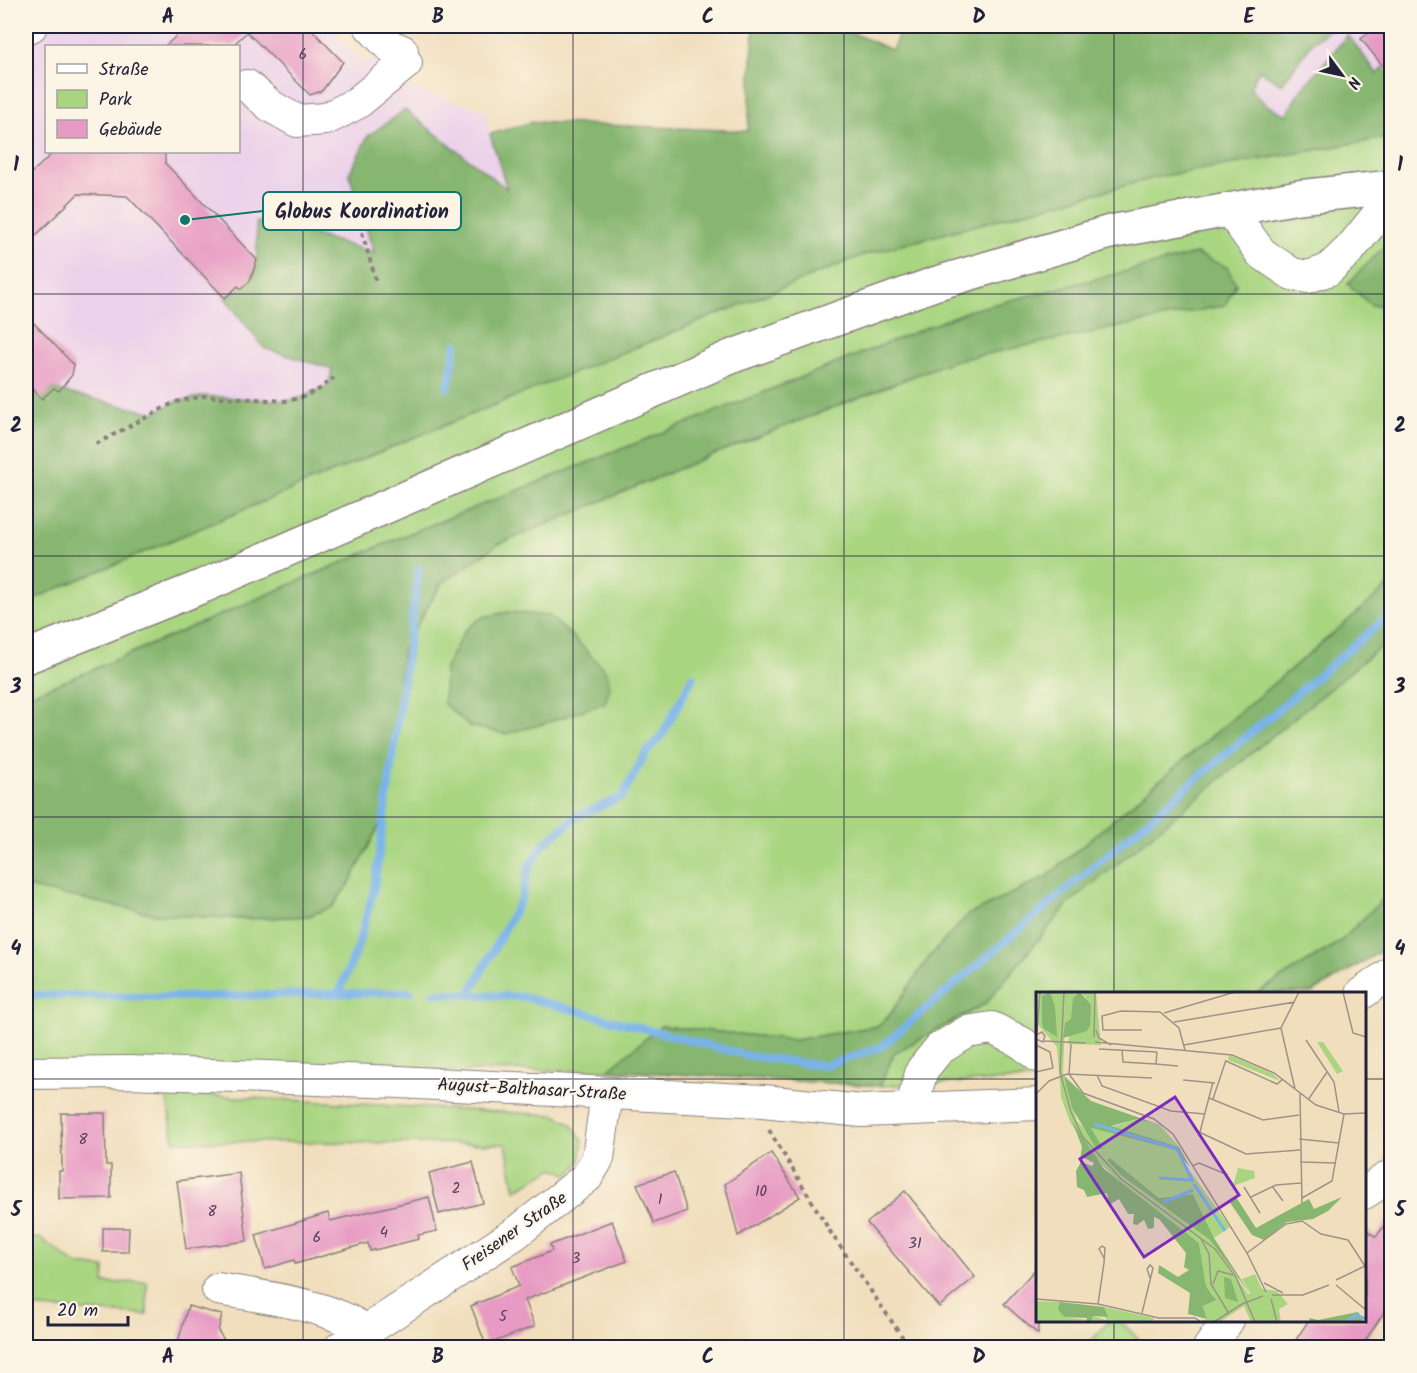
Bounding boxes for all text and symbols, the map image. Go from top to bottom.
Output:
text: A [162,2,174,34]
text: B [432,2,444,34]
text: C [702,2,714,34]
text: D [972,2,986,34]
text: E [1243,2,1255,34]
house number: 6 [299,43,307,67]
legend [45,45,240,153]
north arrow [1312,45,1372,105]
text: Straße [99,56,149,85]
text: N [1340,71,1367,93]
text: Park [99,86,132,115]
text: Gebäude [99,116,162,145]
text: 1 [13,150,19,182]
text: 1 [1397,150,1403,182]
callout: Globus Koordination [263,192,461,230]
text: Globus Koordination [275,197,449,229]
text: 2 [10,411,22,443]
text: 2 [1394,411,1406,443]
text: 3 [10,672,22,704]
text: 3 [1394,672,1406,704]
text: 4 [11,934,22,966]
text: 4 [1395,934,1406,966]
inset map [1036,992,1366,1322]
street label: August-Balthasar-Straße [437,1071,627,1110]
house number: 8 [78,1128,88,1152]
house number: 2 [452,1177,460,1201]
house number: 10 [755,1180,768,1204]
street label: Freisener Straße [456,1185,574,1280]
house number: 1 [658,1188,663,1212]
text: 5 [10,1195,23,1227]
text: 5 [1394,1195,1407,1227]
house number: 8 [207,1200,217,1224]
house number: 4 [380,1221,388,1245]
house number: 6 [313,1226,321,1250]
house number: 31 [908,1232,922,1256]
house number: 3 [572,1247,581,1271]
scale bar [48,1289,128,1327]
text: 20 m [57,1297,98,1326]
house number: 5 [499,1305,508,1329]
text: A [162,1342,174,1373]
text: B [432,1342,444,1373]
text: C [702,1342,714,1373]
text: D [972,1342,986,1373]
text: E [1243,1342,1255,1373]

